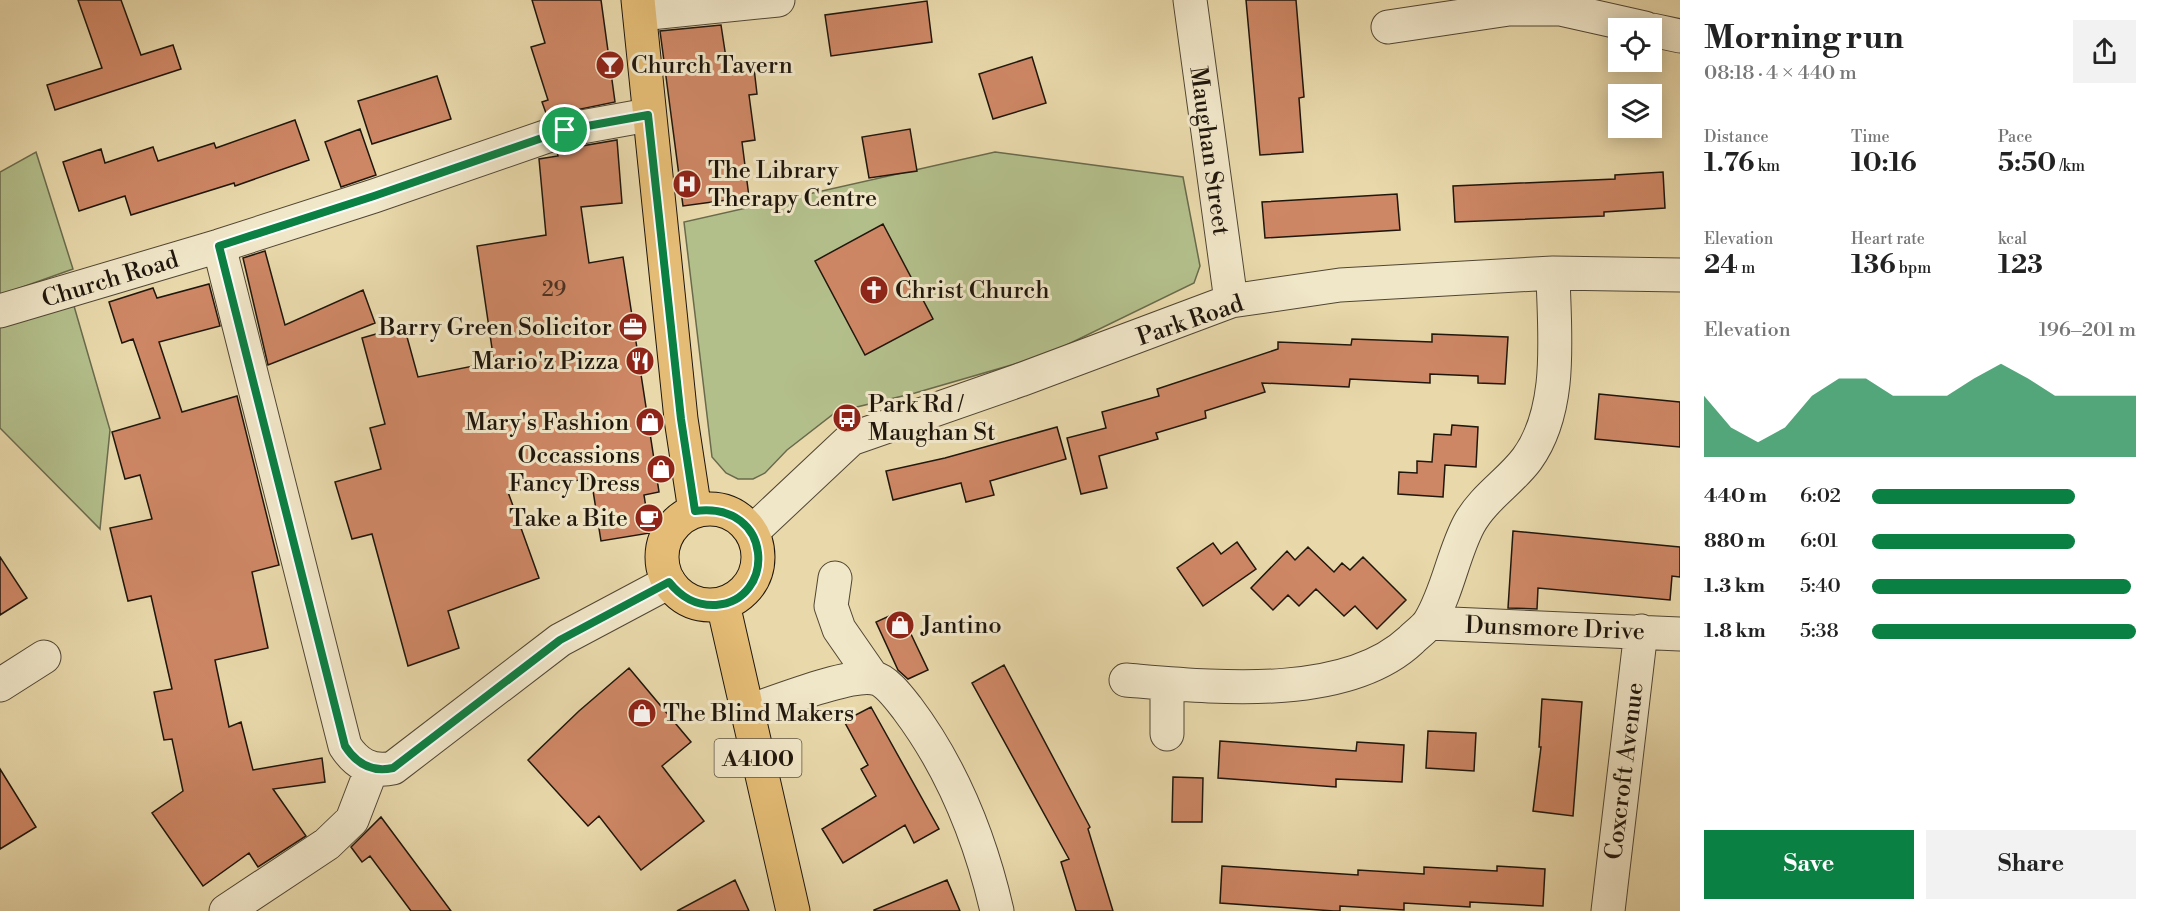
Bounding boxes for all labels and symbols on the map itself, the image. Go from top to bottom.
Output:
bar icon: Church Tavern [594,49,626,81]
place label: Church Tavern [631,51,793,81]
street label: Maughan Street [1182,65,1236,238]
pin [539,104,590,155]
place label: The Library Therapy Centre [708,156,877,214]
hospital icon: The Library Therapy Centre [671,168,703,200]
street label: Church Road [38,245,183,315]
church icon: Christ Church [858,274,890,306]
place label: Christ Church [895,276,1050,306]
house number: 29 [542,277,566,303]
street label: Park Road [1133,289,1248,353]
office icon: Barry Green Solicitor [617,311,649,343]
place label: Barry Green Solicitor [378,313,612,343]
restaurant icon: Mario'z Pizza [624,345,656,377]
place label: Mario'z Pizza [472,347,620,377]
place label: Park Rd / Maughan St [868,390,996,448]
bus stop icon: Park Rd / Maughan St [831,402,863,434]
shop icon: Mary's Fashion [634,406,666,438]
place label: Mary's Fashion [465,408,629,438]
place label: Occassions Fancy Dress [509,441,640,499]
shop icon: Occassions Fancy Dress [645,453,677,485]
cafe icon: Take a Bite [633,502,665,534]
place label: Take a Bite [509,504,628,534]
shop icon: Jantino [884,609,916,641]
place label: Jantino [920,611,1002,641]
street label: Dunsmore Drive [1464,611,1645,647]
street label: Coxcroft Avenue [1599,681,1651,862]
shop icon: The Blind Makers [626,697,658,729]
place label: The Blind Makers [663,699,854,729]
road number: A4100 [714,739,801,777]

